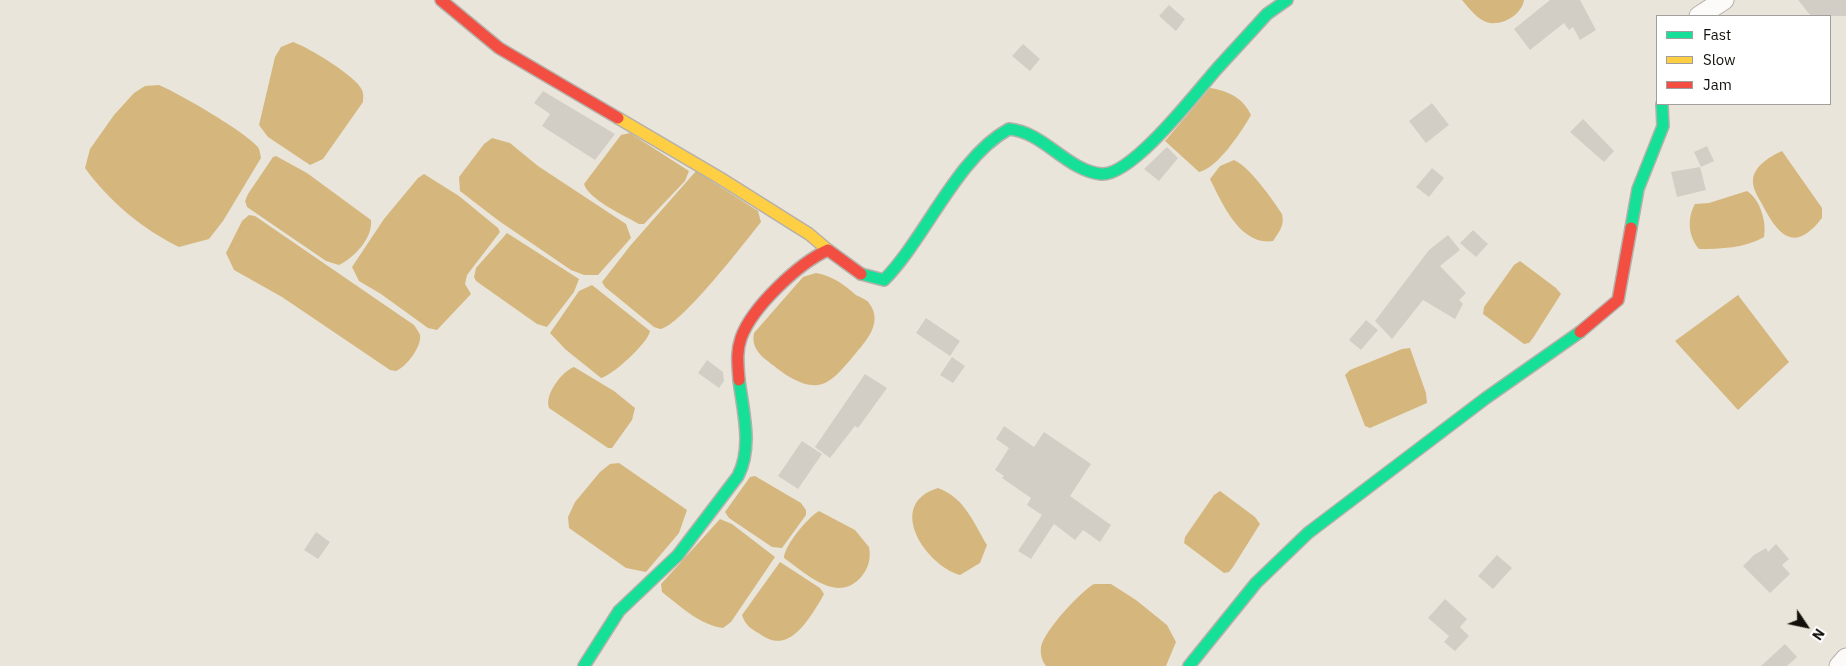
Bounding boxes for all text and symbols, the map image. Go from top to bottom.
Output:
legend [1656,15,1831,105]
text: Fast [1703,25,1731,44]
text: Slow [1703,50,1736,69]
text: Jam [1703,75,1732,94]
north arrow [1781,601,1831,651]
text: N [1808,625,1829,644]

